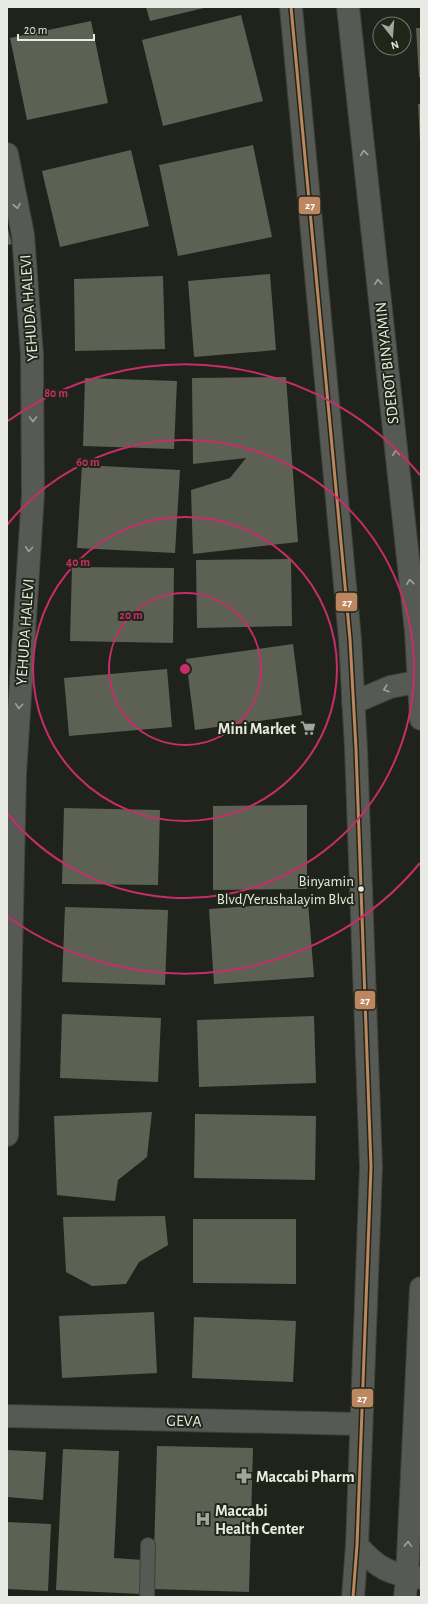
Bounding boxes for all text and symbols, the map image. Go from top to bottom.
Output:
scale bar [18,16,94,42]
north arrow [372,16,412,56]
text: 20 m [24,24,47,36]
text: N [390,39,400,51]
one-way arrow [359,150,368,156]
line badge: 27 [298,196,321,215]
text: 27 [305,200,315,211]
one-way arrow [12,203,21,209]
street label: YEHUDA HALEVI [17,254,41,362]
one-way arrow [373,279,382,285]
street label: SDEROT BINYAMIN [373,301,401,425]
text: 80 m [44,387,68,399]
one-way arrow [29,416,37,422]
one-way arrow [392,450,401,456]
text: 60 m [76,456,100,468]
one-way arrow [25,546,34,552]
text: 40 m [66,556,90,568]
street label: YEHUDA HALEVI [13,578,37,686]
one-way arrow [406,579,415,585]
line badge: 27 [335,592,358,612]
text: 27 [342,597,352,608]
text: 20 m [119,609,143,621]
centre of rings [178,662,192,676]
one-way arrow [383,684,390,693]
one-way arrow [15,703,23,709]
supermarket icon: Mini Market [299,719,317,737]
place label: Mini Market [218,721,297,737]
place label: Binyamin Blvd/Yerushalayim Blvd [217,874,354,907]
marker: Binyamin Blvd/Yerushalayim Blvd [356,884,366,894]
line badge: 27 [354,990,376,1010]
text: 27 [360,995,370,1006]
line badge: 27 [351,1388,374,1408]
text: 27 [357,1393,367,1404]
street label: GEVA [166,1413,202,1429]
pharmacy icon: Maccabi Pharm [235,1467,253,1485]
place label: Maccabi Pharm [256,1469,355,1485]
place label: Maccabi Health Center [215,1503,305,1537]
hospital icon: Maccabi Health Center [194,1510,212,1528]
one-way arrow [404,1541,413,1547]

